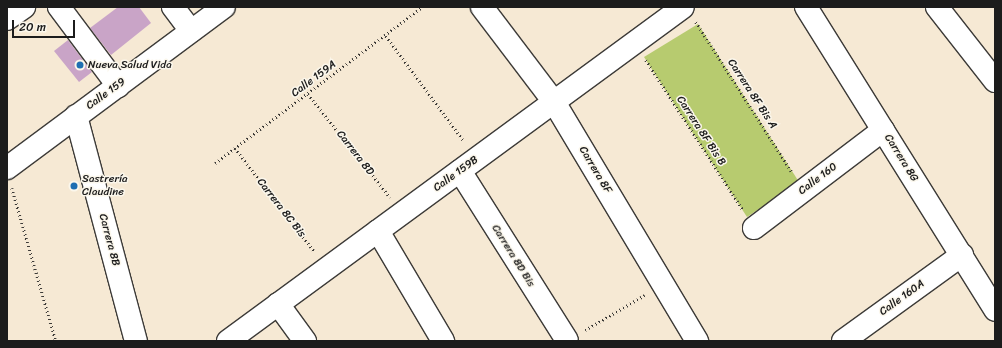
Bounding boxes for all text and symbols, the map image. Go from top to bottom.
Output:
scale bar [14,12,77,38]
text: 20 m [19,16,46,38]
street label: Carrera 8F Bis A [725,57,779,131]
place label: Nueva Salud Vida [88,58,172,72]
street label: Calle 159A [289,58,339,100]
marker: Nueva Salud Vida [75,60,85,70]
street label: Calle 159 [84,75,128,113]
street label: Carrera 8F Bis B [674,94,728,168]
street label: Carrera 8D [333,128,377,178]
street label: Carrera 8G [881,132,921,184]
street label: Carrera 8F [576,144,614,196]
street label: Calle 159B [431,153,481,195]
street label: Calle 160 [796,160,840,198]
place label: Sastrería Claudine [82,173,128,199]
street label: Carrera 8C Bis [254,176,308,240]
marker: Sastrería Claudine [69,181,79,191]
street label: Carrera 8B [96,212,122,268]
street label: Carrera 8D Bis [489,222,537,290]
street label: Calle 160A [877,277,927,319]

